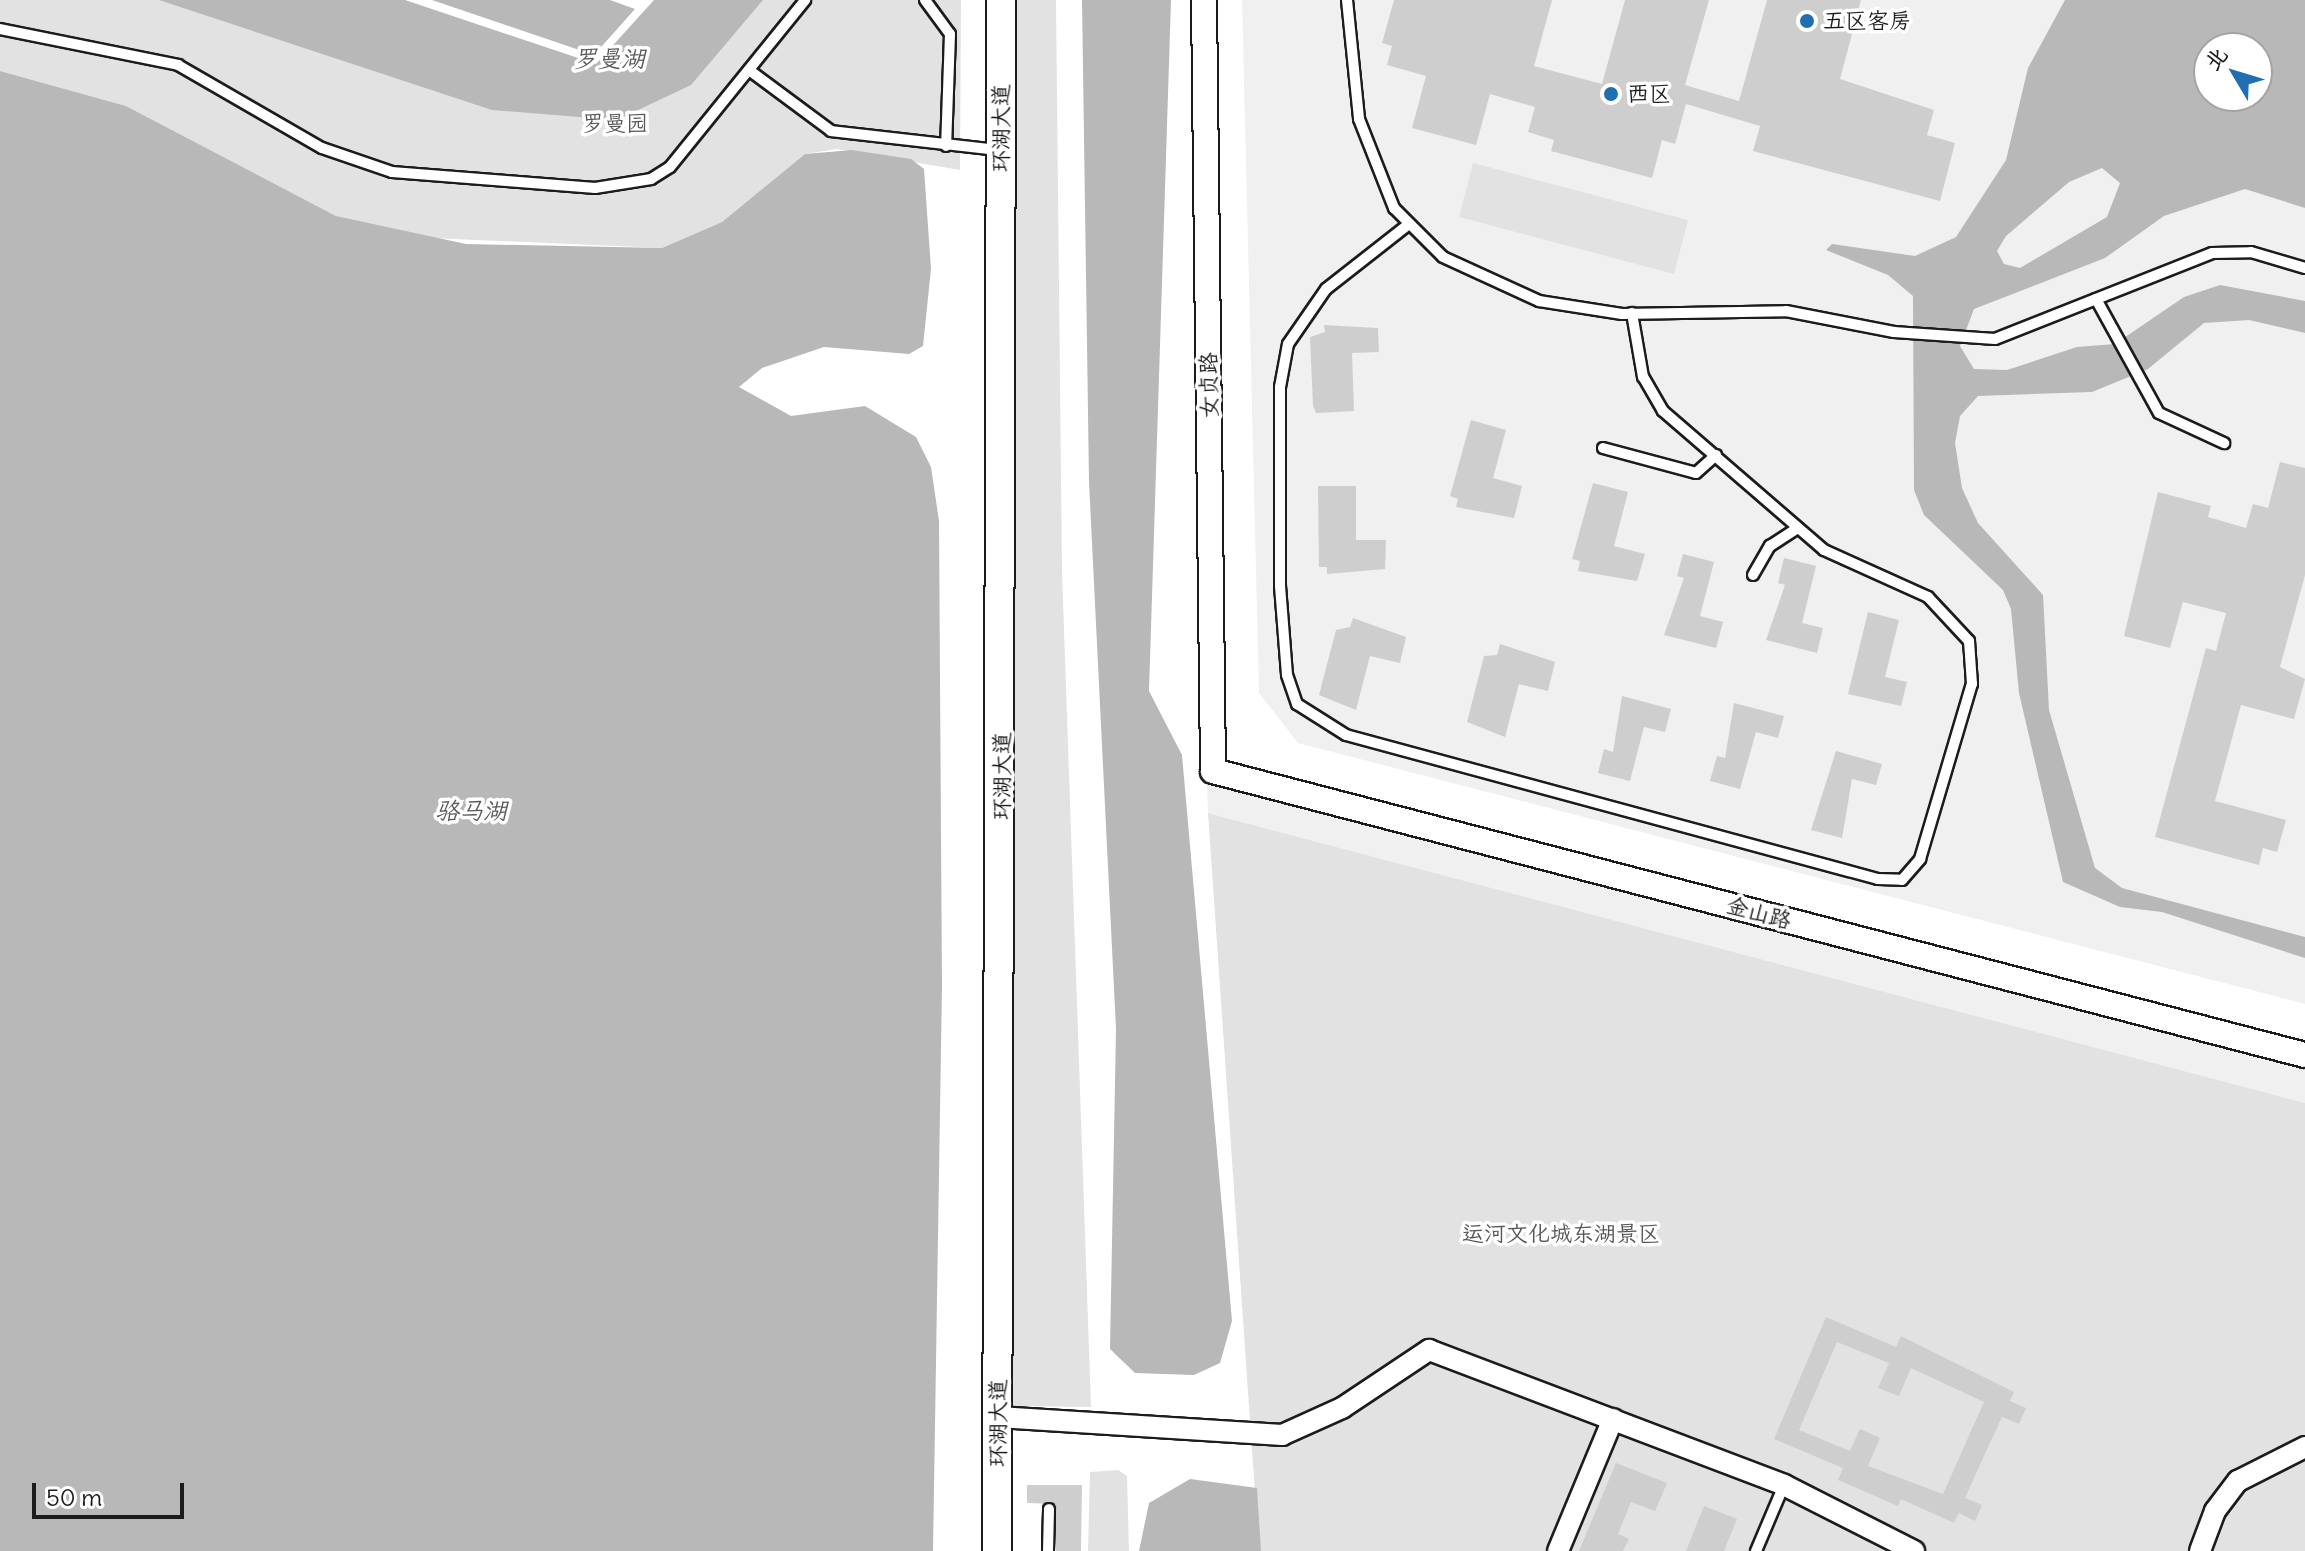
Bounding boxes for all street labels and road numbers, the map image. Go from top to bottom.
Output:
street label: 环湖大道 [988,84,1014,172]
street label: 女贞路 [1195,352,1223,418]
street label: 环湖大道 [989,732,1015,820]
street label: 金山路 [1724,892,1794,934]
street label: 环湖大道 [985,1379,1011,1467]

